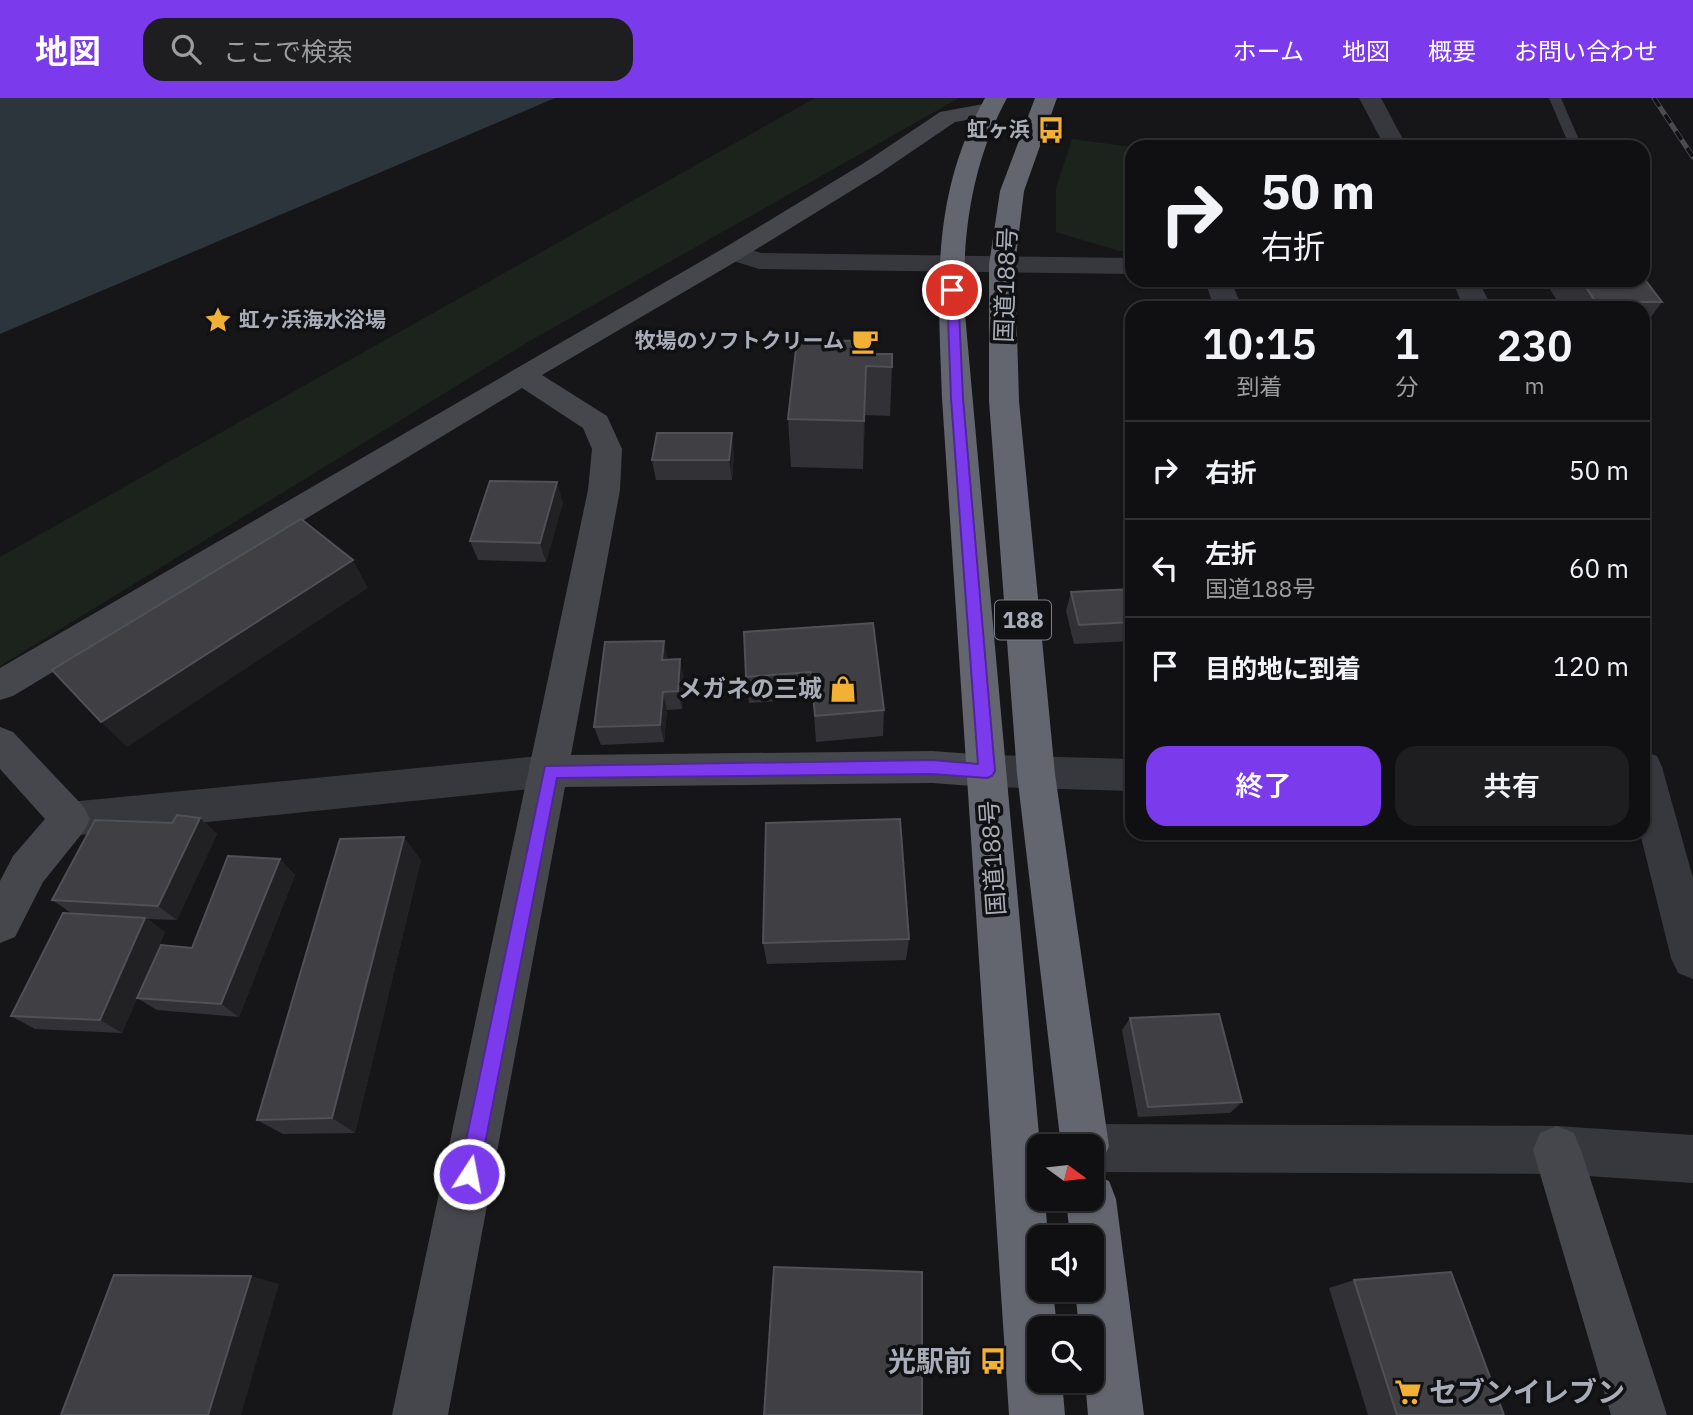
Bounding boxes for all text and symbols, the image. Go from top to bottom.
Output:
search box [143,18,633,81]
text: 地図 [35,29,101,72]
icon: search [167,30,205,68]
text: ここで検索 [223,34,353,68]
text: ホーム [1233,35,1304,67]
text: 地図 [1342,35,1390,67]
text: 概要 [1428,35,1476,67]
text: お問い合わせ [1514,35,1658,67]
place label: 虹ヶ浜 [967,115,1030,143]
bus stop icon: 虹ヶ浜 [1036,115,1066,145]
text: 50 m [1261,159,1375,222]
icon: right [1146,168,1237,259]
text: 右折 [1261,225,1325,267]
street label: 国道188号 [987,227,1023,343]
pin [922,260,982,320]
icon: arrive [933,271,971,309]
place icon: 虹ヶ浜海水浴場 [203,305,233,335]
place label: 虹ヶ浜海水浴場 [239,305,386,333]
text: 10:15 [1202,316,1317,371]
text: 1 [1394,316,1419,371]
text: 230 [1497,318,1572,373]
place label: 牧場のソフトクリーム [635,326,844,354]
cafe icon: 牧場のソフトクリーム [850,326,880,356]
text: m [1525,370,1545,400]
text: 到着 [1237,371,1283,401]
text: 分 [1395,371,1418,401]
icon: right [1146,451,1184,489]
text: 50 m [1569,453,1629,487]
text: 右折 [1205,455,1257,489]
text: 左折 [1205,536,1257,570]
icon: left [1146,549,1184,587]
text: 60 m [1569,551,1629,585]
text: 国道188号 [1205,573,1315,603]
road number: 188 [995,600,1051,640]
icon: arrive [1146,647,1184,685]
text: 120 m [1553,649,1629,683]
text: 目的地に到着 [1205,651,1361,685]
place label: メガネの三城 [678,672,822,704]
shop icon: メガネの三城 [828,674,858,704]
button: 終了 [1146,746,1381,826]
button: 共有 [1395,746,1629,826]
street label: 国道188号 [972,799,1012,917]
north arrow [1027,1134,1104,1211]
map controls [1027,1134,1104,1393]
position arrow [432,1137,506,1211]
button: sound [1027,1225,1104,1302]
button: search [1027,1316,1104,1393]
place label: 光駅前 [888,1342,972,1379]
bus stop icon: 光駅前 [978,1346,1008,1376]
place label: セブンイレブン [1429,1373,1625,1410]
supermarket icon: セブンイレブン [1393,1377,1423,1407]

